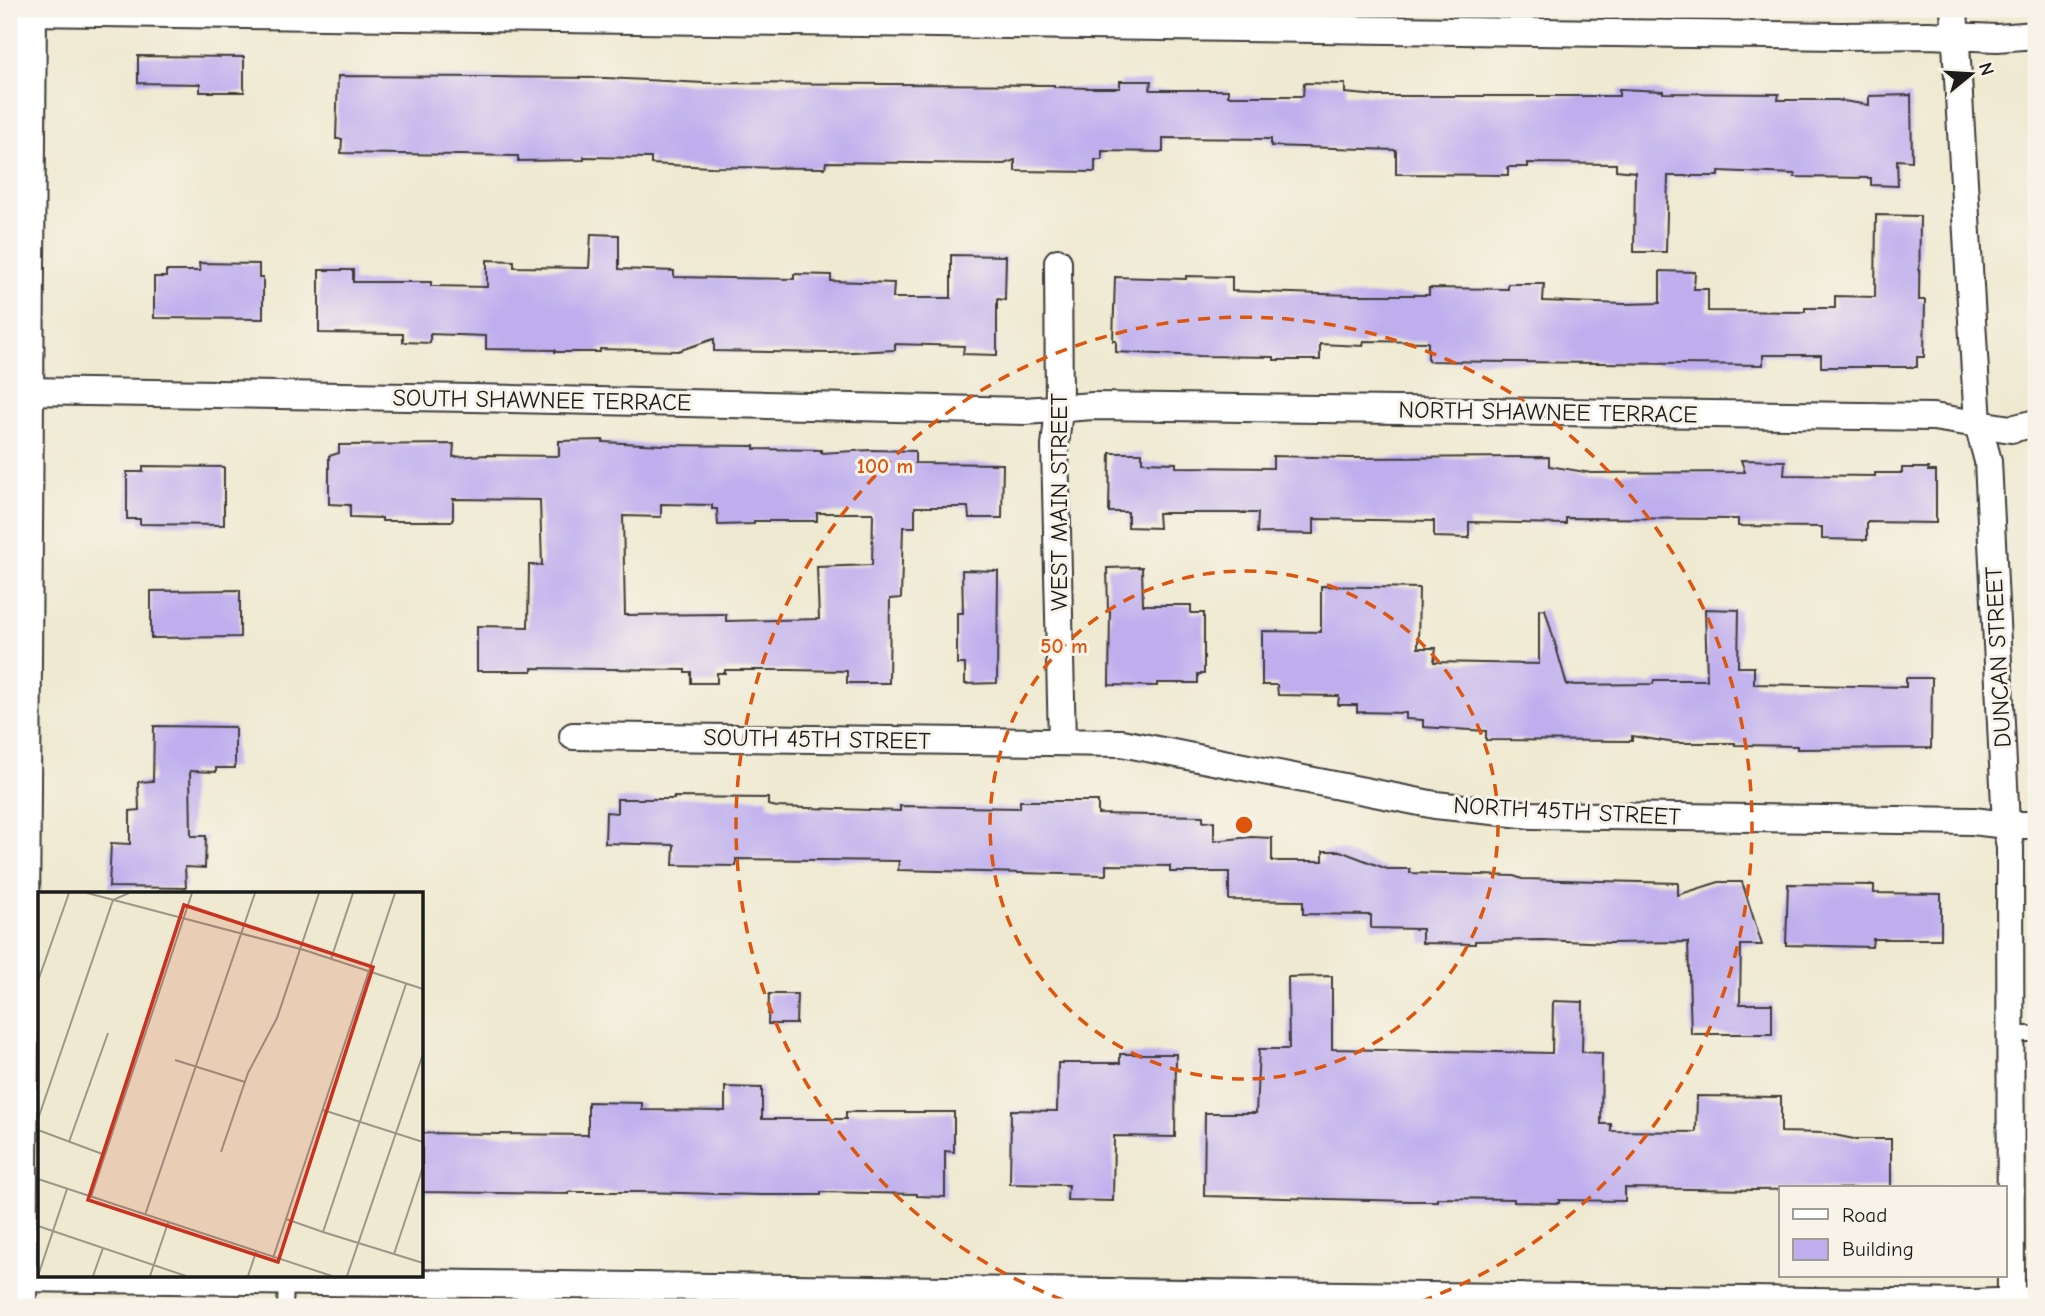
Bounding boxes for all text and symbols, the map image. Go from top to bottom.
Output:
north arrow [1937,38,2007,108]
text: N [1974,60,1999,78]
street label: SOUTH SHAWNEE TERRACE [392,383,692,417]
street label: WEST MAIN STREET [1045,393,1073,611]
street label: NORTH SHAWNEE TERRACE [1398,395,1698,429]
text: 100 m [857,454,913,478]
street label: DUNCAN STREET [1979,565,2017,748]
text: 50 m [1040,634,1088,658]
street label: SOUTH 45TH STREET [703,723,931,755]
street label: NORTH 45TH STREET [1453,791,1682,831]
centre of rings [1232,813,1256,837]
inset map [38,892,424,1278]
legend [1779,1186,2007,1278]
text: Road [1842,1203,1887,1227]
text: Building [1842,1237,1914,1261]

